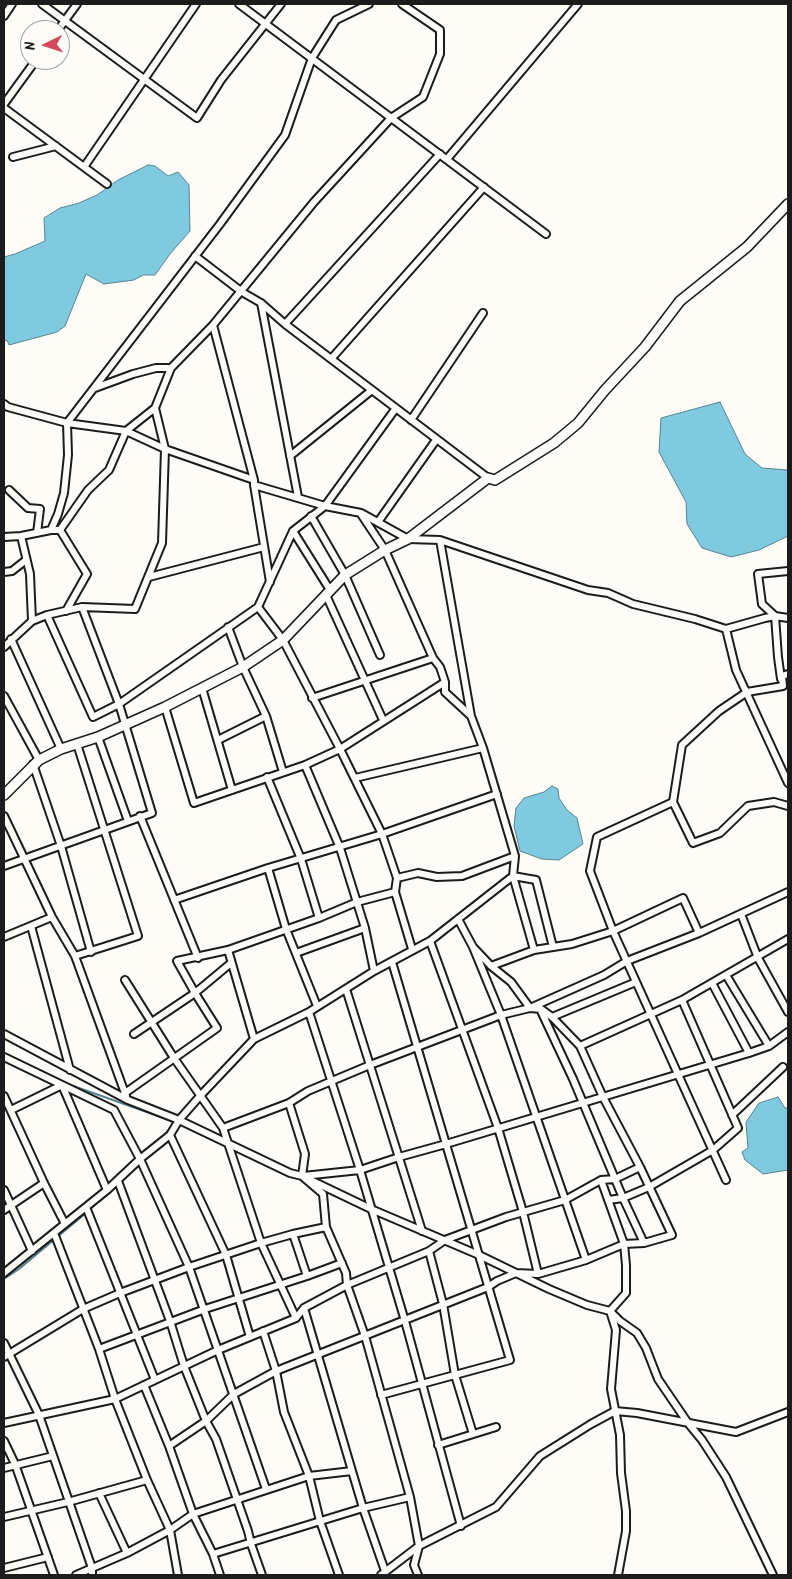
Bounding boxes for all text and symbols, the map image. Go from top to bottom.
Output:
north arrow [20,20,70,70]
text: N [20,41,42,51]

